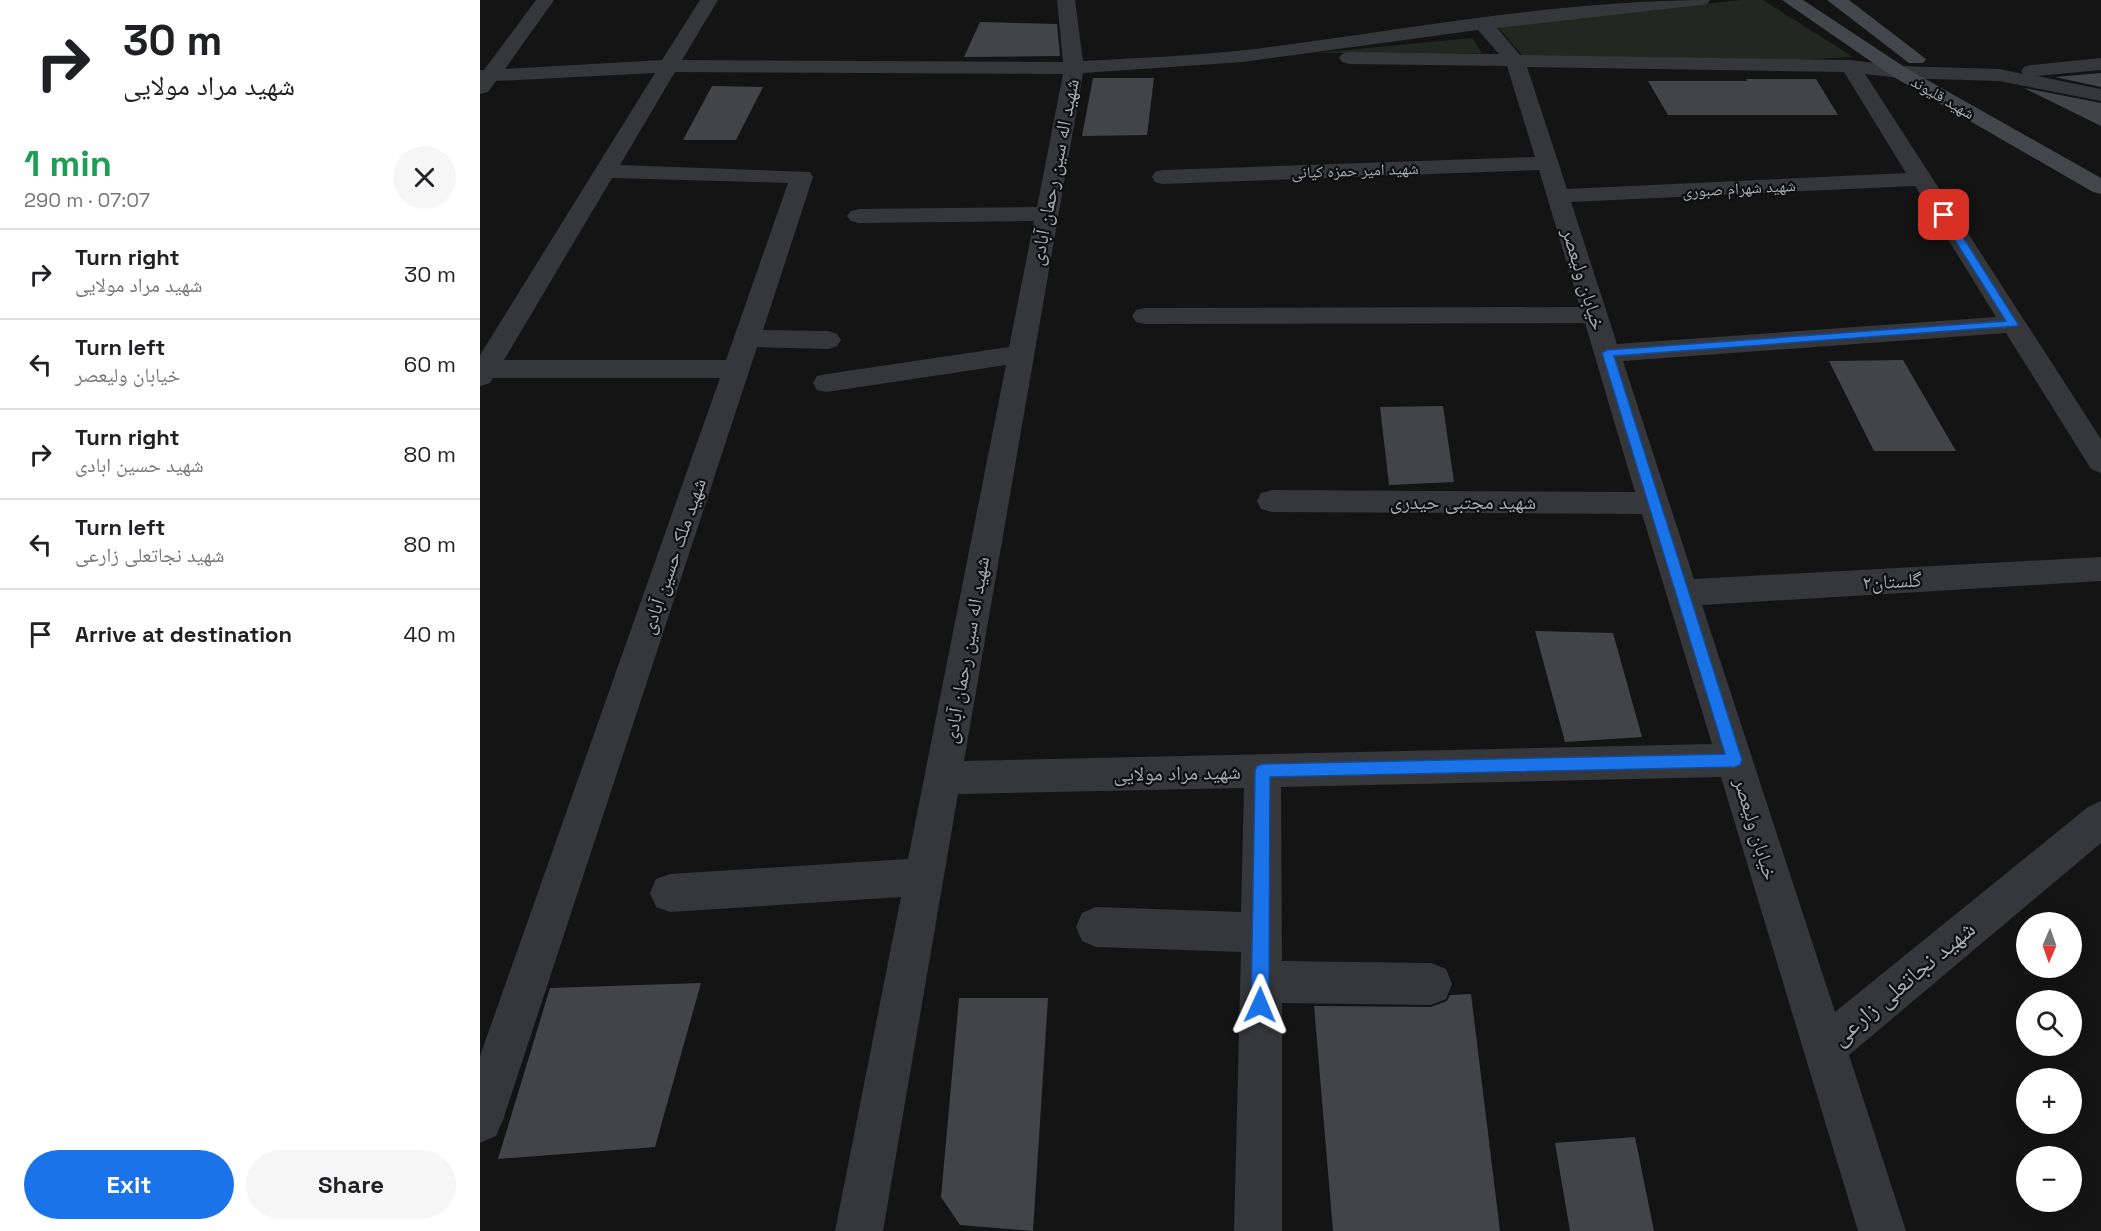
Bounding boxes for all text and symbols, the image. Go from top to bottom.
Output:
text: 30 m [123,14,222,67]
icon: right [24,24,102,102]
text: شهید مراد مولایی [123,68,295,103]
street label: شهید قلیوند [1907,71,1978,124]
street label: شهید اله سین رحمان آبادی [1023,76,1085,268]
text: 1 min [24,141,112,187]
button: close [393,146,456,209]
street label: شهید امیر حمزه کیانی [1291,158,1419,183]
street label: شهید شهرام صبوری [1682,175,1796,202]
text: 290 m · 07:07 [24,187,150,213]
pin [1918,189,1969,240]
icon: arrive [1927,198,1960,231]
street label: خیابان ولیعصر [1556,224,1612,333]
text: Turn right [75,243,180,271]
icon: right [24,258,57,291]
text: 30 m [404,260,456,288]
text: شهید مراد مولایی [75,272,202,298]
text: Turn left [75,333,165,361]
icon: left [24,348,57,381]
text: 60 m [404,350,456,378]
text: خیابان ولیعصر [75,362,180,388]
text: Turn right [75,423,180,451]
icon: right [24,438,57,471]
text: 80 m [404,440,456,468]
text: شهید حسین ابادی [75,452,204,478]
street label: شهید ملک حسین آبادی [634,475,712,637]
street label: شهید مجتبی حیدری [1390,489,1536,515]
text: Turn left [75,513,165,541]
icon: left [24,528,57,561]
text: 80 m [404,530,456,558]
text: شهید نجاتعلی زارعی [75,542,224,568]
street label: شهید اله سین رحمان آبادی [937,554,995,746]
street label: گلستان۲ [1862,566,1922,596]
icon: arrive [24,618,57,651]
text: Arrive at destination [75,620,292,648]
text: 40 m [404,620,456,648]
street label: شهید مراد مولایی [1113,759,1241,787]
street label: خیابان ولیعصر [1728,774,1784,883]
north arrow [2016,912,2082,978]
map controls [2016,912,2082,1212]
street label: شهید نجاتعلی زارعی [1824,913,1981,1052]
position arrow [1228,973,1292,1037]
button: search [2016,990,2082,1056]
button: + [2016,1068,2082,1134]
button: − [2016,1146,2082,1212]
button: Exit [24,1150,234,1219]
button: Share [246,1150,456,1219]

